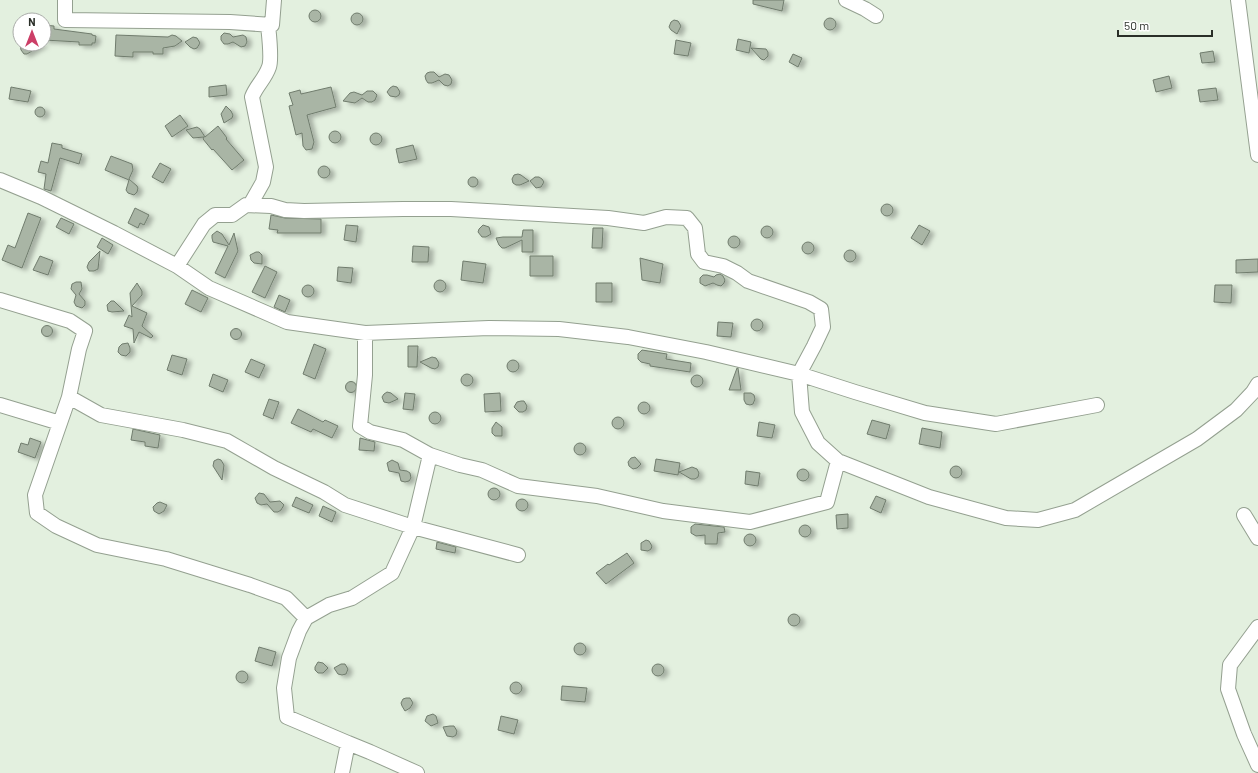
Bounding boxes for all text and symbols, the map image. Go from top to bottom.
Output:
north arrow [12,12,52,52]
scale bar [1118,12,1212,38]
text: N [28,15,36,28]
text: 50 m [1124,18,1149,32]

